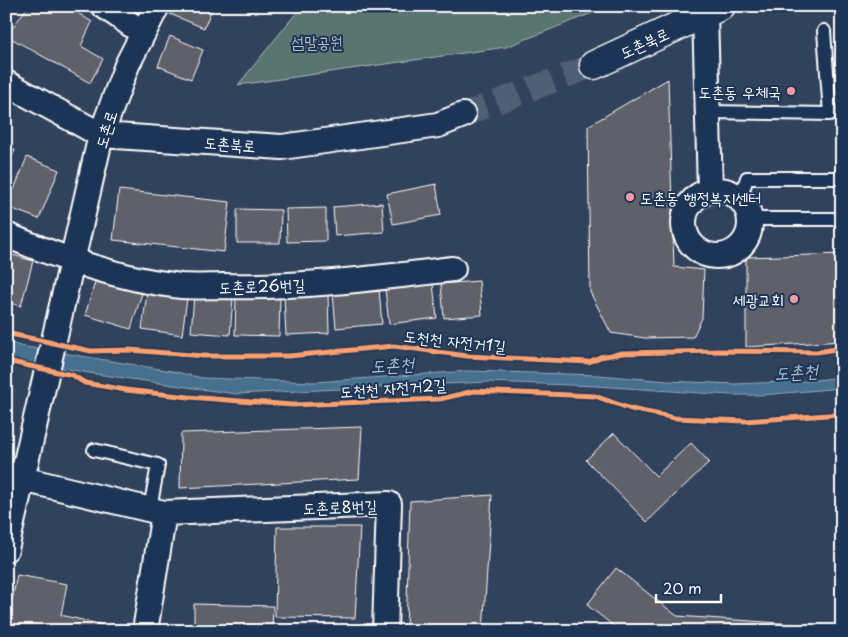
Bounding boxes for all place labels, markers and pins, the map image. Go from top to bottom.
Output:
place label: 도촌동 우체국 [699,79,781,103]
marker: 도촌동 우체국 [785,85,797,97]
place label: 도촌동 행정복지센터 [640,185,761,209]
marker: 도촌동 행정복지센터 [624,191,636,203]
place label: 세광교회 [733,287,784,311]
marker: 세광교회 [788,293,800,305]

